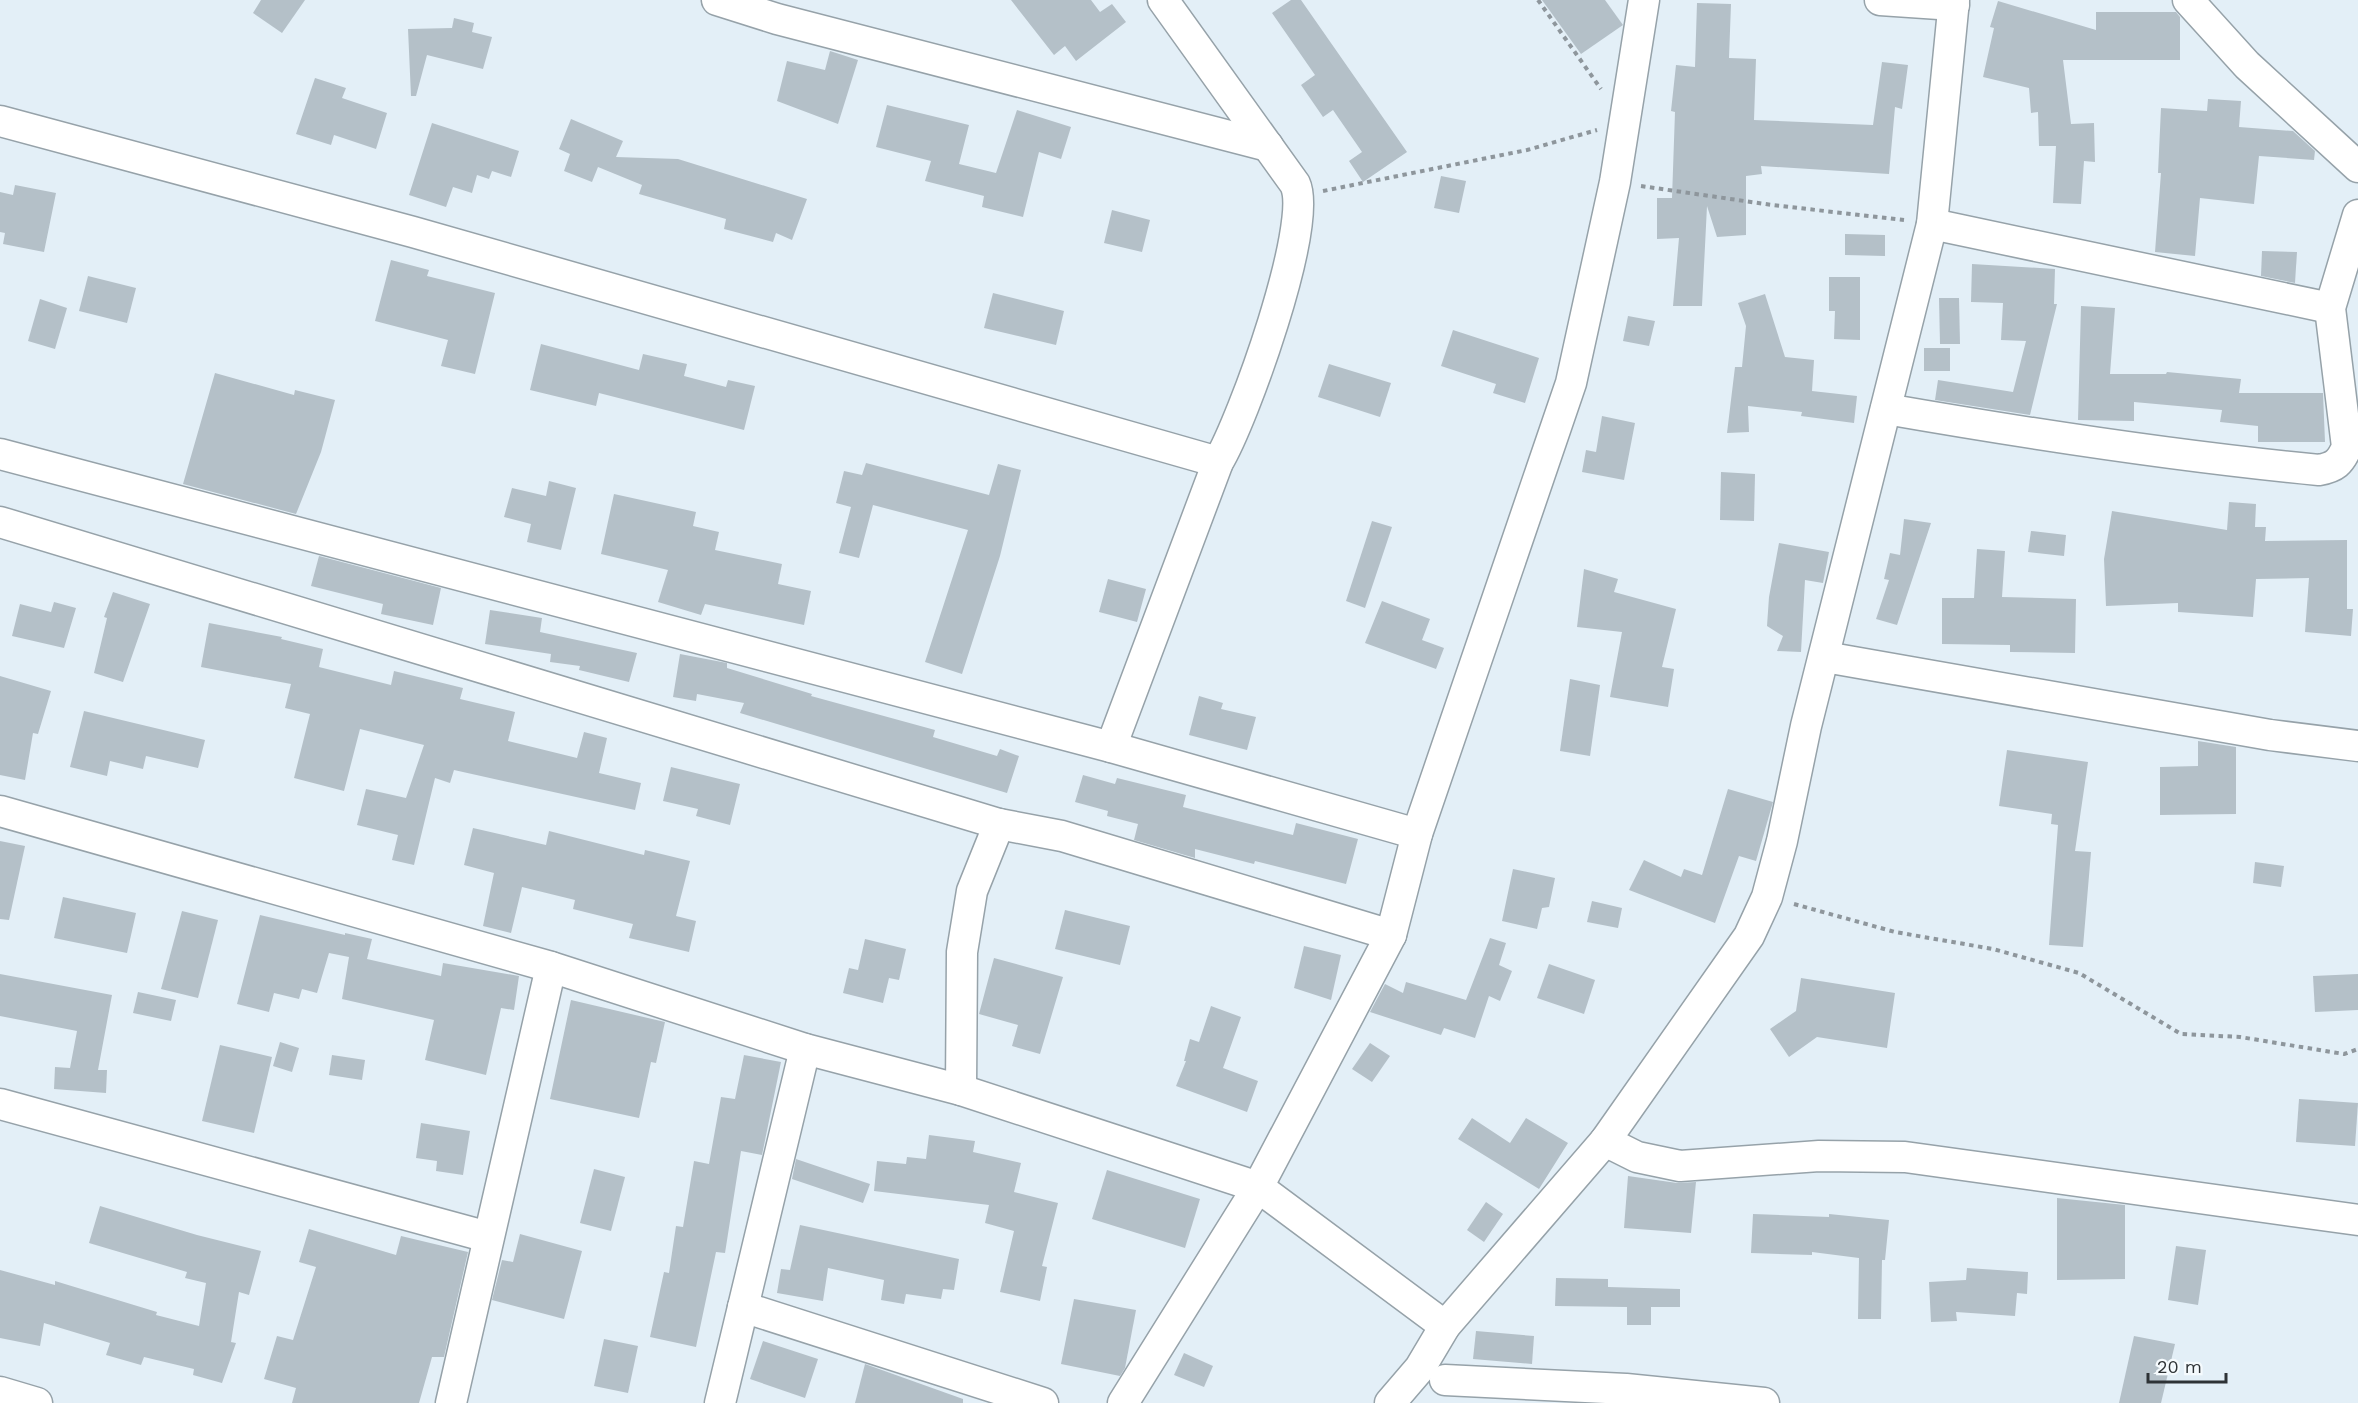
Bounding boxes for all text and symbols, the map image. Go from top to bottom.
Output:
scale bar [2148,1346,2226,1384]
text: 20 m [2157,1356,2202,1377]

